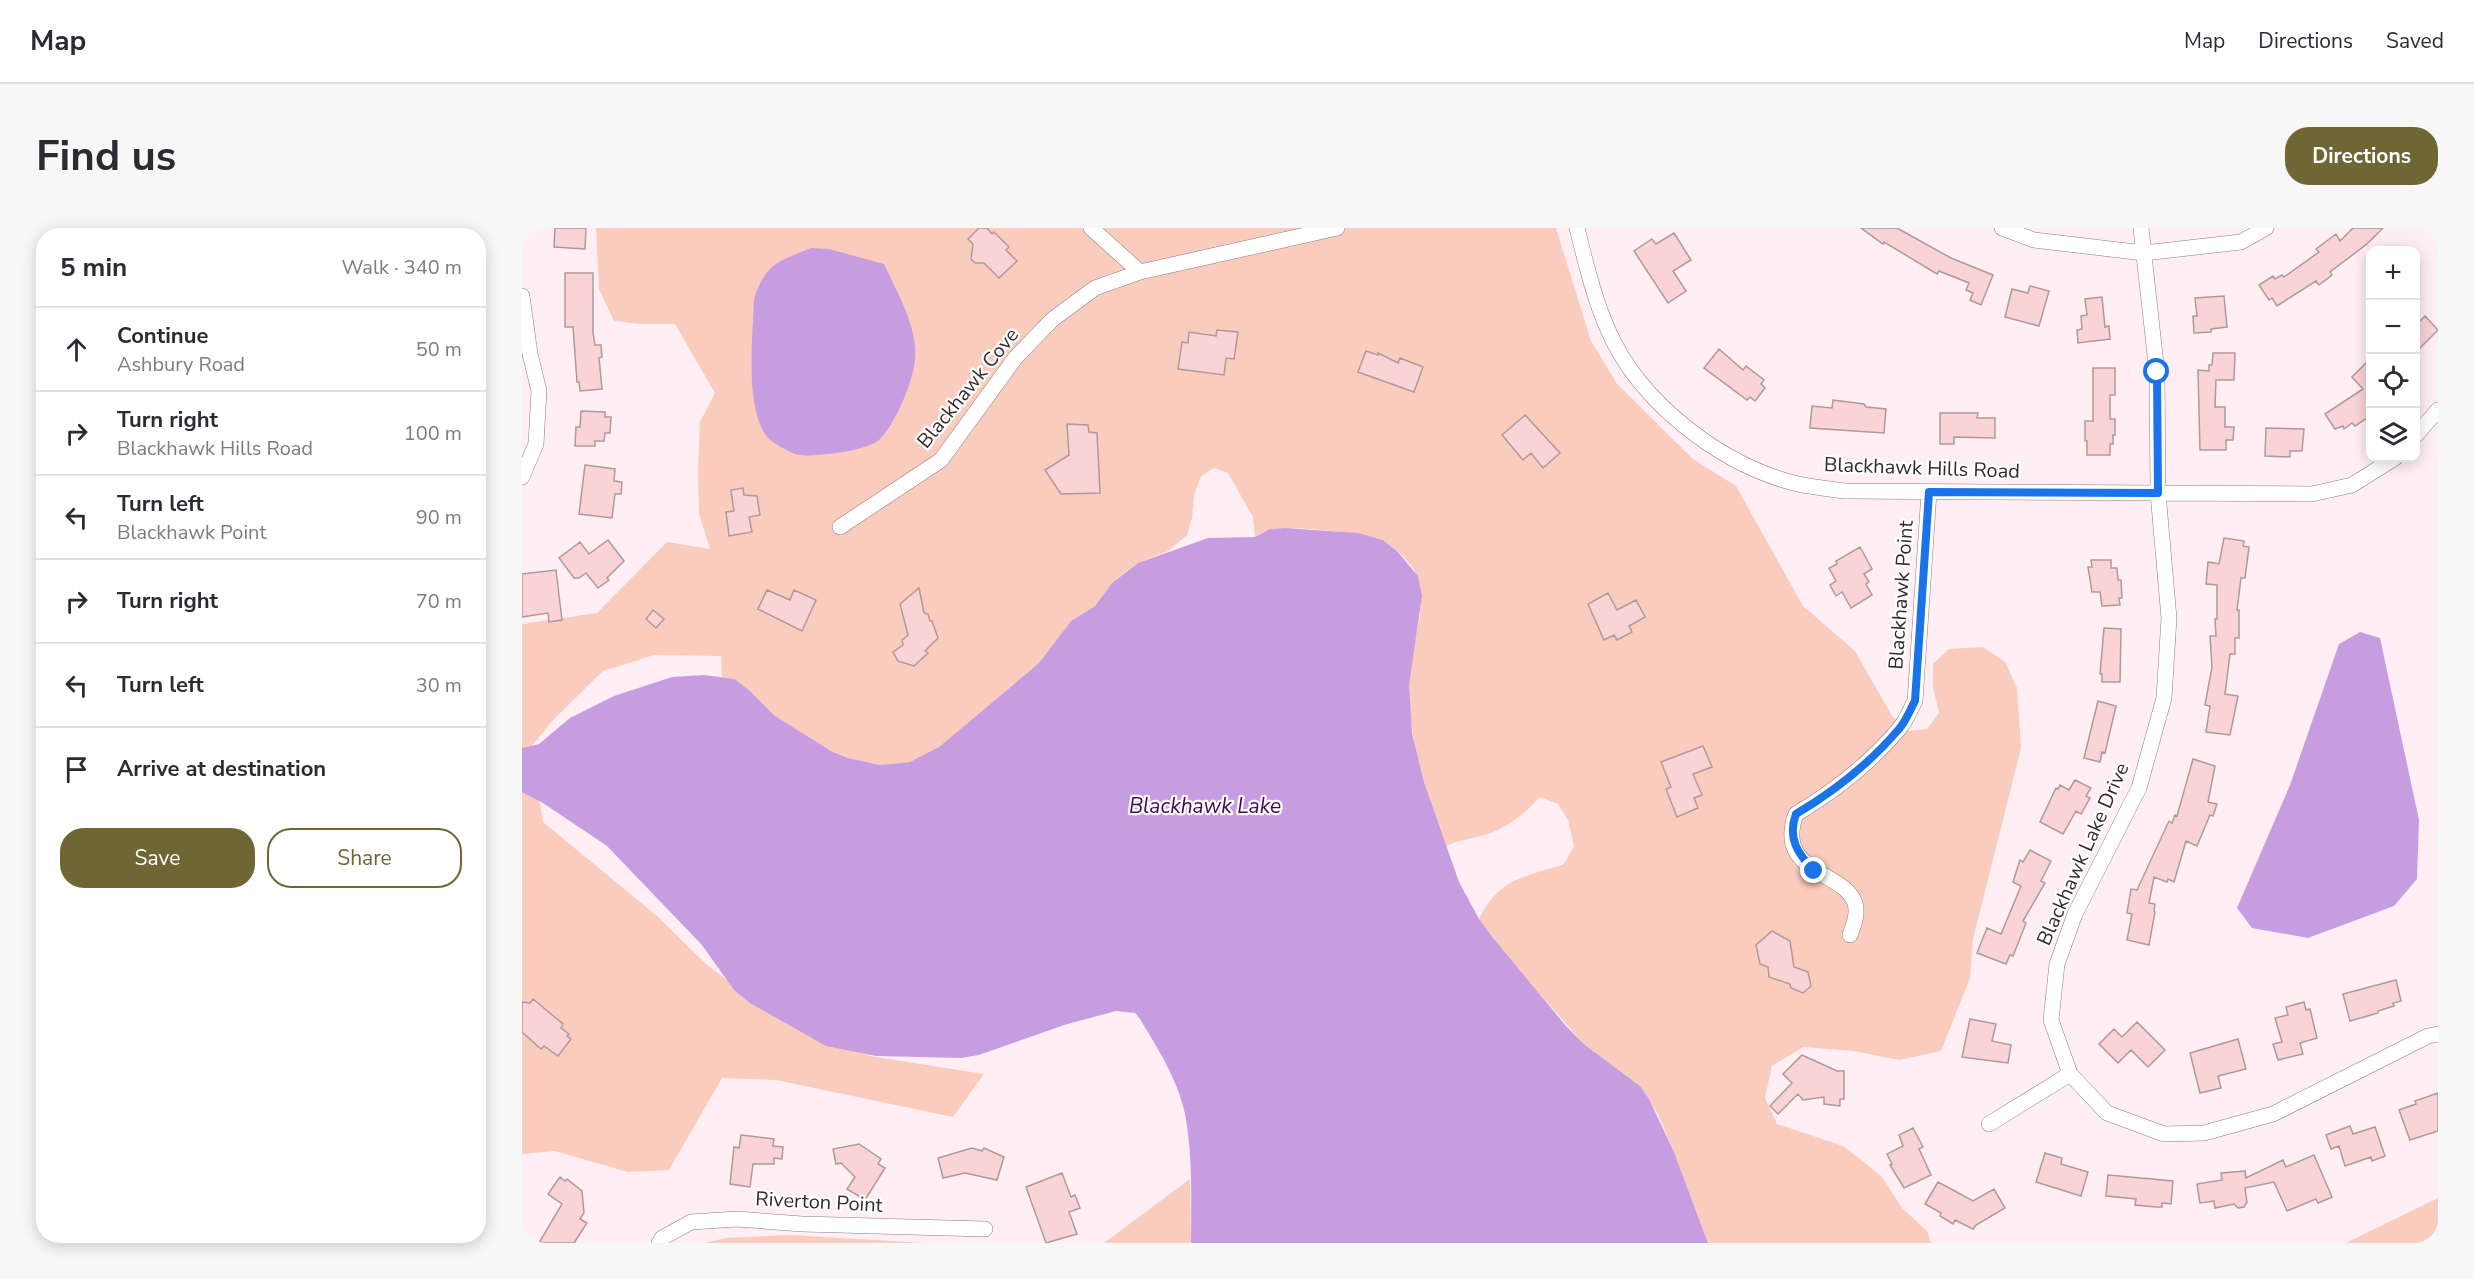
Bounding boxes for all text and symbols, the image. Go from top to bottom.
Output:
text: Map [30,22,86,60]
text: Map [2184,27,2225,55]
text: Directions [2258,27,2353,55]
text: Saved [2386,27,2444,55]
button: Directions [2285,127,2438,185]
text: Find us [36,128,176,185]
map controls [2366,246,2420,462]
button: + [2366,246,2420,300]
text: 5 min [60,250,127,285]
text: Walk · 340 m [342,254,462,281]
button: − [2366,300,2420,354]
text: Continue [117,321,208,351]
street label: Blackhawk Cove [911,322,1025,454]
icon: ahead [60,333,93,366]
text: 50 m [416,336,462,363]
text: Ashbury Road [117,351,245,378]
button: locate [2366,354,2420,408]
route start [2143,358,2169,384]
text: Turn right [117,405,218,435]
button: layers [2366,408,2420,462]
icon: right [60,417,93,450]
text: 100 m [404,420,462,447]
text: Blackhawk Hills Road [117,435,313,462]
street label: Blackhawk Hills Road [1824,451,2020,485]
text: Turn left [117,489,204,519]
icon: left [60,501,93,534]
text: 90 m [416,504,462,531]
text: Blackhawk Point [117,519,266,546]
street label: Blackhawk Point [1882,519,1920,670]
icon: right [60,585,93,618]
text: Turn right [117,586,218,616]
text: 70 m [416,588,462,615]
icon: left [60,669,93,702]
text: Turn left [117,670,204,700]
text: 30 m [416,672,462,699]
icon: arrive [60,753,93,786]
text: Arrive at destination [117,754,326,784]
street label: Blackhawk Lake Drive [2030,758,2136,950]
water label: Blackhawk Lake [1129,792,1281,820]
button: Save [60,828,255,888]
button: Share [267,828,462,888]
route end [1800,857,1826,883]
street label: Riverton Point [755,1185,884,1219]

